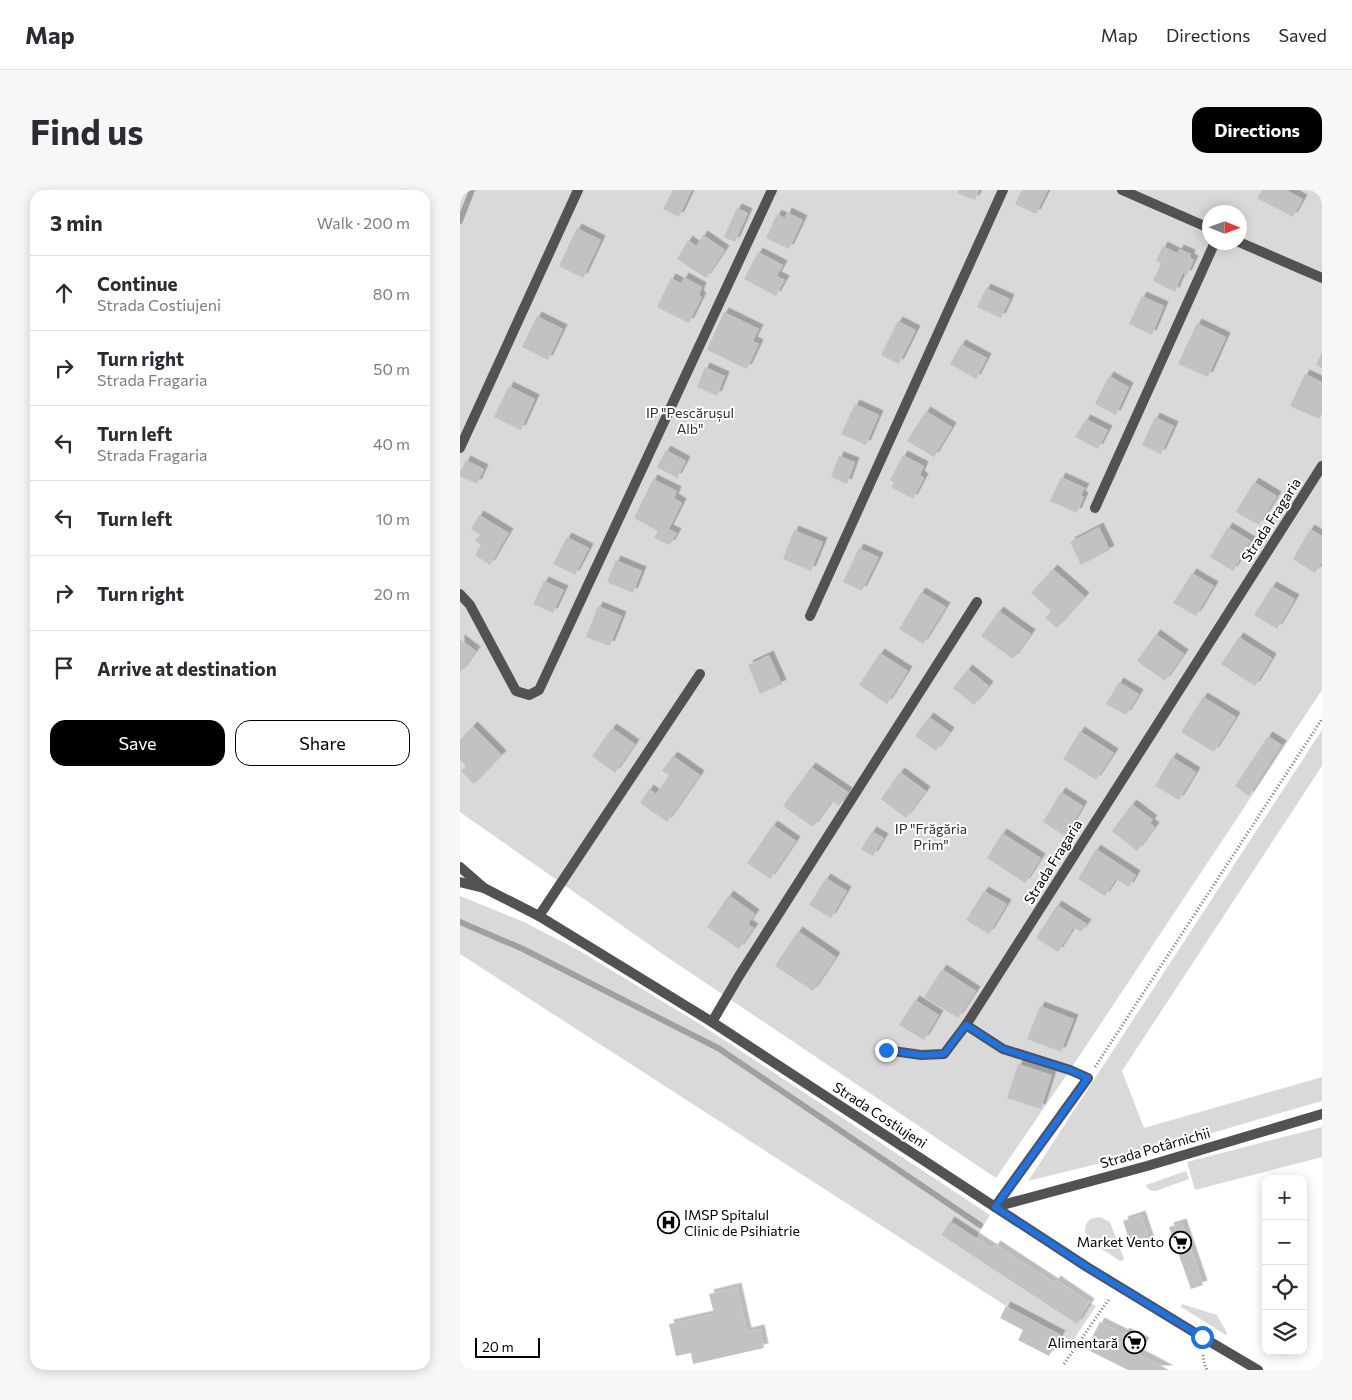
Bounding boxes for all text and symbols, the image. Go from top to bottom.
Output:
text: Map [25,20,75,49]
text: Map [1101,24,1138,46]
text: Directions [1166,24,1250,46]
text: Saved [1278,24,1327,46]
button: Directions [1192,107,1322,153]
text: Find us [30,109,144,152]
north arrow [1202,205,1247,250]
text: 3 min [50,210,103,235]
text: Walk · 200 m [317,213,410,232]
text: Continue [97,272,177,295]
icon: ahead [50,279,78,307]
text: 80 m [373,284,410,303]
text: Strada Costiujeni [97,295,221,314]
text: Turn right [97,347,184,370]
icon: right [50,354,78,382]
text: 50 m [373,359,410,378]
text: Strada Fragaria [97,370,207,389]
park label: IP "Pescărușul Alb" [646,404,734,437]
text: Turn left [97,422,172,445]
icon: left [50,429,78,457]
text: 40 m [373,434,410,453]
text: Strada Fragaria [97,445,207,464]
street label: Strada Fragaria [1237,475,1304,565]
icon: left [50,504,78,532]
text: Turn left [97,507,172,530]
text: 10 m [376,509,410,528]
icon: right [50,579,78,607]
text: Turn right [97,582,184,605]
text: 20 m [374,584,410,603]
icon: arrive [50,654,78,682]
text: Arrive at destination [97,657,277,680]
button: Save [50,720,225,766]
button: Share [235,720,410,766]
street label: Strada Fragaria [1020,816,1085,907]
park label: IP "Frăgăria Prim" [895,820,967,853]
route end [875,1039,898,1062]
street label: Strada Costiujeni [830,1078,930,1151]
street label: Strada Potârnichii [1098,1124,1212,1171]
map controls [1262,1175,1307,1355]
button: + [1262,1175,1307,1220]
place label: IMSP Spitalul Clinic de Psihiatrie [684,1206,800,1239]
hospital icon: IMSP Spitalul Clinic de Psihiatrie [656,1211,680,1235]
button: − [1262,1220,1307,1265]
supermarket icon: Market Vento [1168,1230,1192,1254]
place label: Market Vento [1077,1233,1164,1250]
button: locate [1262,1265,1307,1310]
button: layers [1262,1310,1307,1355]
route start [1191,1326,1214,1349]
supermarket icon: Alimentară [1122,1331,1146,1355]
place label: Alimentară [1048,1334,1118,1351]
scale bar [475,1335,540,1358]
text: 20 m [482,1338,514,1355]

